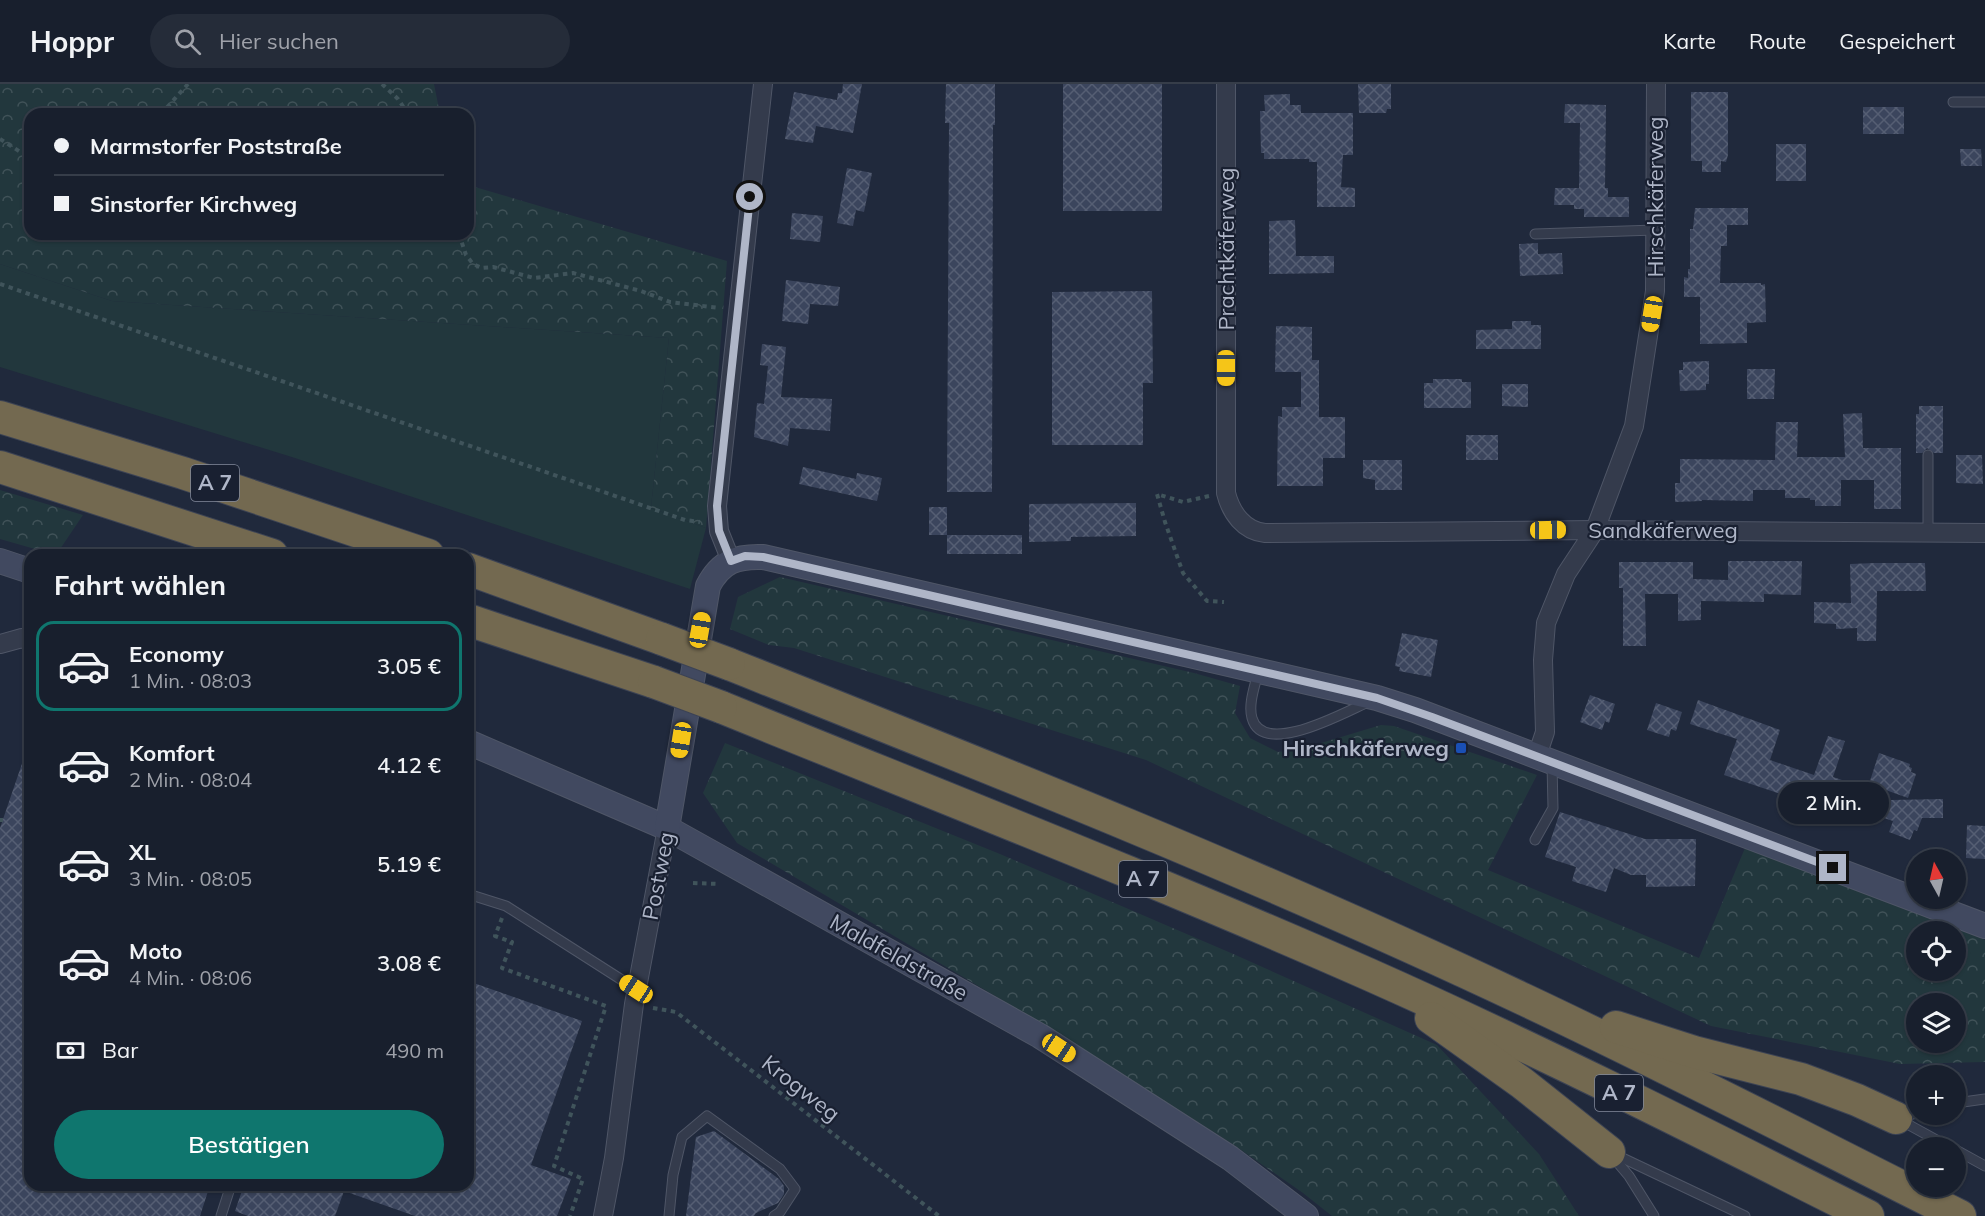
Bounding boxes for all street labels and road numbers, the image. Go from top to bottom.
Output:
street label: Hirschkäferweg [1641,116,1669,278]
street label: Prachtkäferweg [1212,167,1240,331]
road number: A 7 [191,465,239,501]
street label: Sandkäferweg [1588,516,1738,544]
street label: Postweg [636,830,680,922]
road number: A 7 [1119,861,1167,897]
street label: Maldfeldstraße [825,908,973,1006]
street label: Krogweg [756,1049,846,1127]
road number: A 7 [1595,1075,1643,1111]

